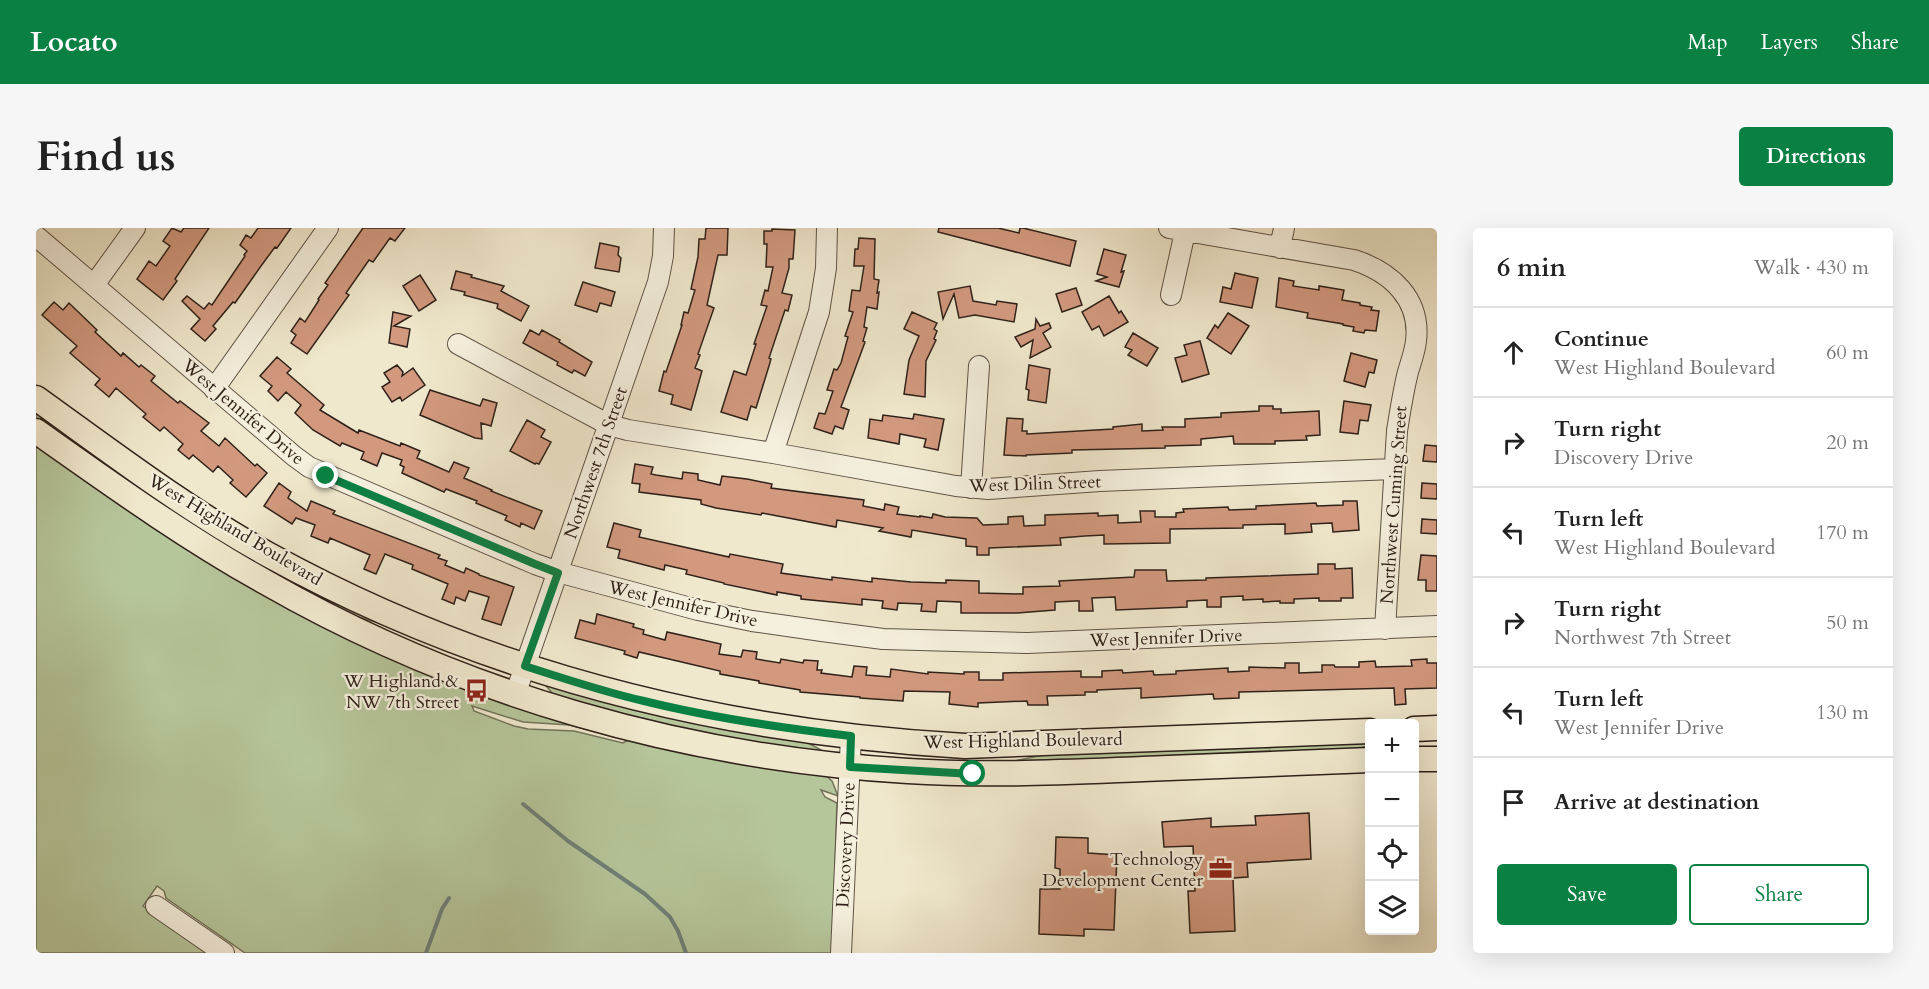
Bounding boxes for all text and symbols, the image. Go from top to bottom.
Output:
text: Locato [30,23,118,61]
text: Map [1688,28,1728,57]
text: Layers [1761,28,1818,57]
text: Share [1851,28,1899,57]
button: Directions [1739,127,1893,186]
text: Find us [36,128,176,185]
text: 6 min [1497,250,1566,285]
text: Walk · 430 m [1754,254,1869,281]
text: Continue [1554,324,1649,354]
icon: ahead [1497,336,1530,369]
text: 60 m [1826,339,1869,366]
street label: West Jennifer Drive [176,353,310,471]
text: West Highland Boulevard [1554,354,1775,381]
street label: Northwest 7th Street [558,383,634,542]
street label: Northwest Cuming Street [1375,405,1413,605]
text: Turn right [1554,414,1661,444]
icon: right [1497,426,1530,459]
text: 20 m [1826,429,1869,456]
text: Discovery Drive [1554,444,1693,471]
route end [312,462,338,488]
street label: West Highland Boulevard [142,467,327,592]
street label: West Dilin Street [967,469,1102,499]
text: Turn left [1554,504,1643,534]
icon: left [1497,516,1530,549]
text: 170 m [1816,519,1869,546]
text: West Highland Boulevard [1554,534,1775,561]
street label: West Jennifer Drive [605,574,760,633]
text: Turn right [1554,594,1661,624]
icon: right [1497,606,1530,639]
text: 50 m [1826,609,1869,636]
street label: West Jennifer Drive [1088,623,1243,653]
text: Northwest 7th Street [1554,624,1731,651]
place label: W Highland & NW 7th Street [343,669,460,715]
bus stop icon: W Highland & NW 7th Street [464,678,490,704]
text: Turn left [1554,684,1643,714]
icon: left [1497,696,1530,729]
text: 130 m [1816,699,1869,726]
text: West Jennifer Drive [1554,714,1724,741]
map controls [1365,719,1419,935]
button: + [1365,719,1419,773]
street label: West Highland Boulevard [922,727,1123,755]
route start [959,760,985,786]
button: − [1365,773,1419,827]
street label: Discovery Drive [830,782,862,908]
icon: arrive [1497,786,1530,819]
text: Arrive at destination [1554,787,1759,817]
button: locate [1365,827,1419,881]
place label: Technology Development Center [1042,847,1203,893]
office icon: Technology Development Center [1208,856,1234,882]
button: Save [1497,864,1677,925]
button: Share [1689,864,1869,925]
button: layers [1365,881,1419,935]

